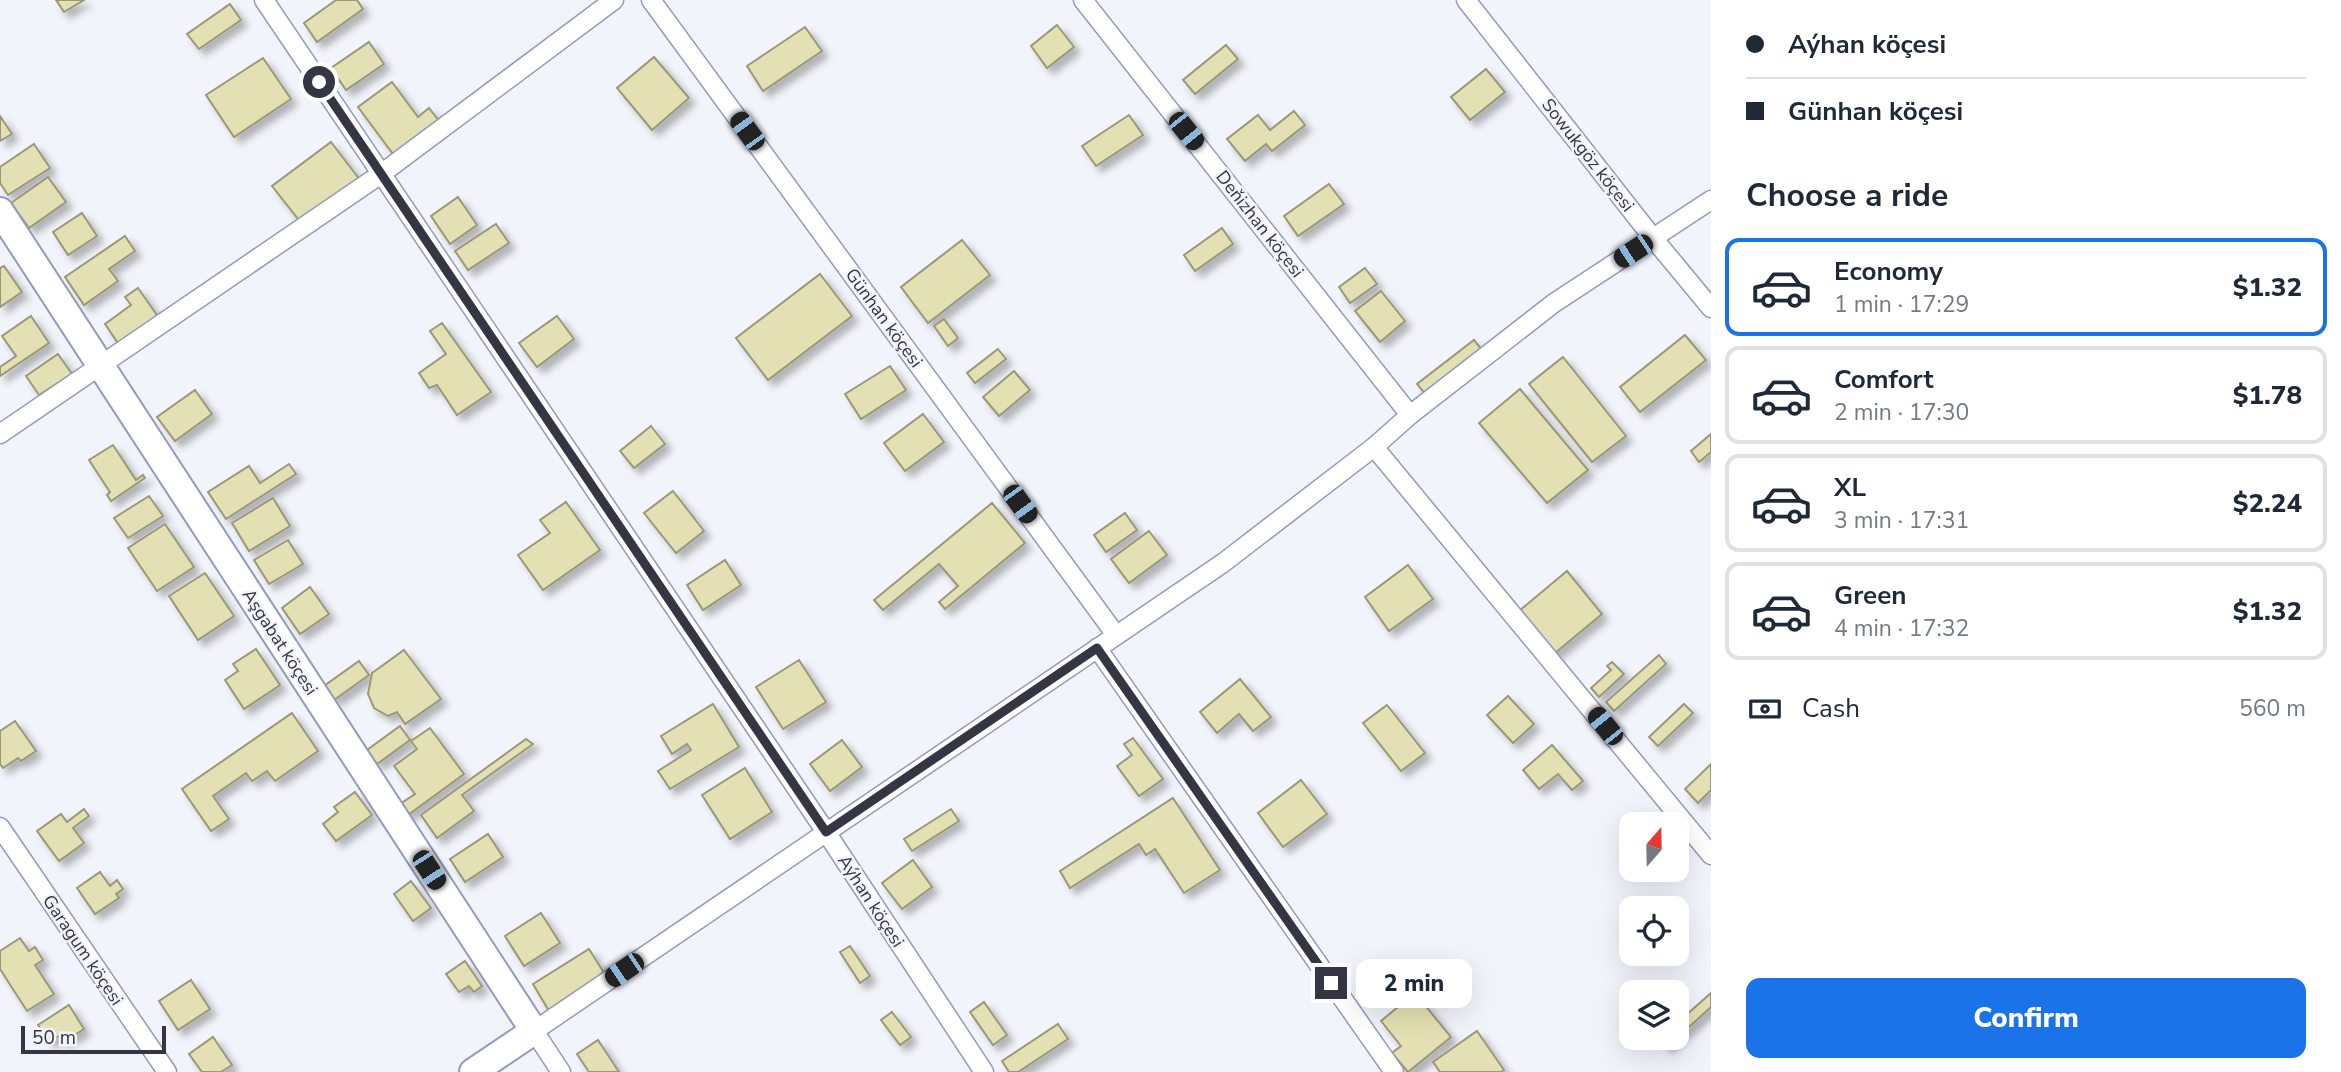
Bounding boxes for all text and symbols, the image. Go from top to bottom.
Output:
text: Aýhan köçesi [1788,27,1946,62]
route start [303,66,335,98]
street label: Sowukgöz köçesi [1536,93,1640,217]
text: Günhan köçesi [1788,94,1963,129]
car [727,108,768,154]
car [1165,108,1208,154]
street label: Deňizhan köçesi [1211,166,1309,282]
text: Choose a ride [1746,174,1948,217]
car [1610,231,1657,271]
text: Economy [1834,254,1943,289]
icon: car [1750,256,1813,319]
street label: Günhan köçesi [840,263,928,373]
text: $1.32 [2233,270,2302,305]
text: 1 min · 17:29 [1834,289,1969,320]
text: Comfort [1834,362,1934,397]
icon: car [1750,364,1813,427]
text: $1.78 [2233,378,2302,413]
text: 2 min · 17:30 [1834,397,1969,428]
text: XL [1834,470,1866,505]
icon: car [1750,472,1813,535]
car [1000,481,1041,527]
text: $2.24 [2233,486,2302,521]
text: 3 min · 17:31 [1834,505,1969,536]
text: Green [1834,578,1907,613]
icon: car [1750,580,1813,643]
street label: Aşgabat köçesi [237,584,323,700]
text: $1.32 [2233,594,2302,629]
text: 4 min · 17:32 [1834,613,1969,644]
icon: cash [1746,690,1784,728]
text: Cash [1802,691,1860,726]
text: 560 m [2239,693,2306,724]
car [1584,703,1627,749]
north arrow [1619,812,1689,882]
map controls [1619,812,1689,1050]
car [409,847,450,893]
street label: Aýhan köçesi [832,850,910,952]
street label: Garagum köçesi [37,890,129,1010]
button: locate [1619,896,1689,966]
car [601,950,648,990]
callout: 2 min [1356,958,1471,1007]
route end [1315,967,1347,999]
text: 2 min [1384,968,1444,999]
button: Confirm [1746,978,2306,1058]
button: layers [1619,980,1689,1050]
scale bar [21,1023,166,1055]
text: 50 m [32,1025,76,1051]

